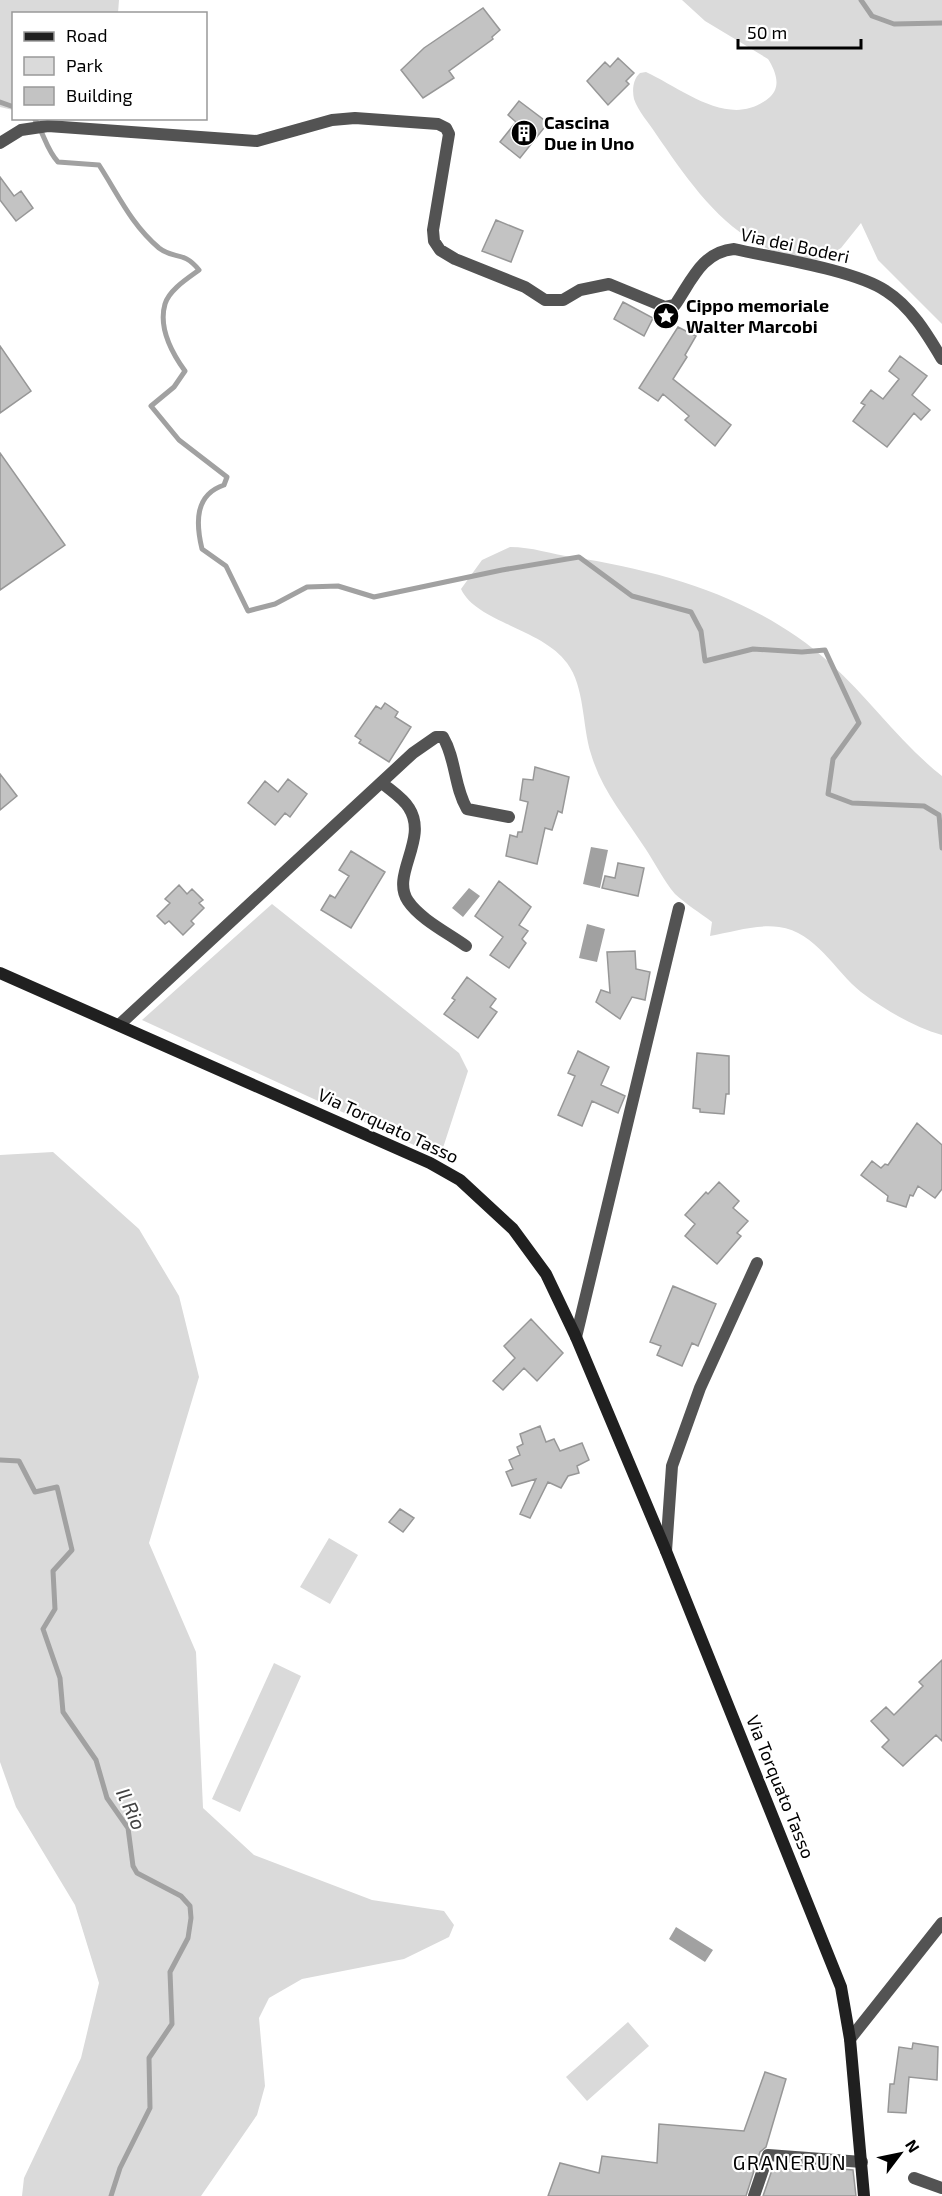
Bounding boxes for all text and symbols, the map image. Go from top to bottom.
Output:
legend [12,12,207,120]
scale bar [738,12,861,50]
text: 50 m [747,21,787,43]
text: Road [66,24,107,46]
text: Park [66,54,103,76]
text: Building [66,84,133,106]
place label: Cascina Due in Uno [544,111,634,154]
building icon: Cascina Due in Uno [509,118,539,148]
street label: Via dei Boderi [739,223,852,267]
place label: Cippo memoriale Walter Marcobi [686,294,829,337]
place icon: Cippo memoriale Walter Marcobi [651,301,681,331]
street label: Via Torquato Tasso [315,1083,462,1167]
street label: Via Torquato Tasso [742,1712,820,1862]
water label: Il Rio [112,1784,152,1833]
north arrow [870,2124,930,2184]
text: N [902,2136,924,2156]
district label: GRANERUN [733,2150,847,2174]

